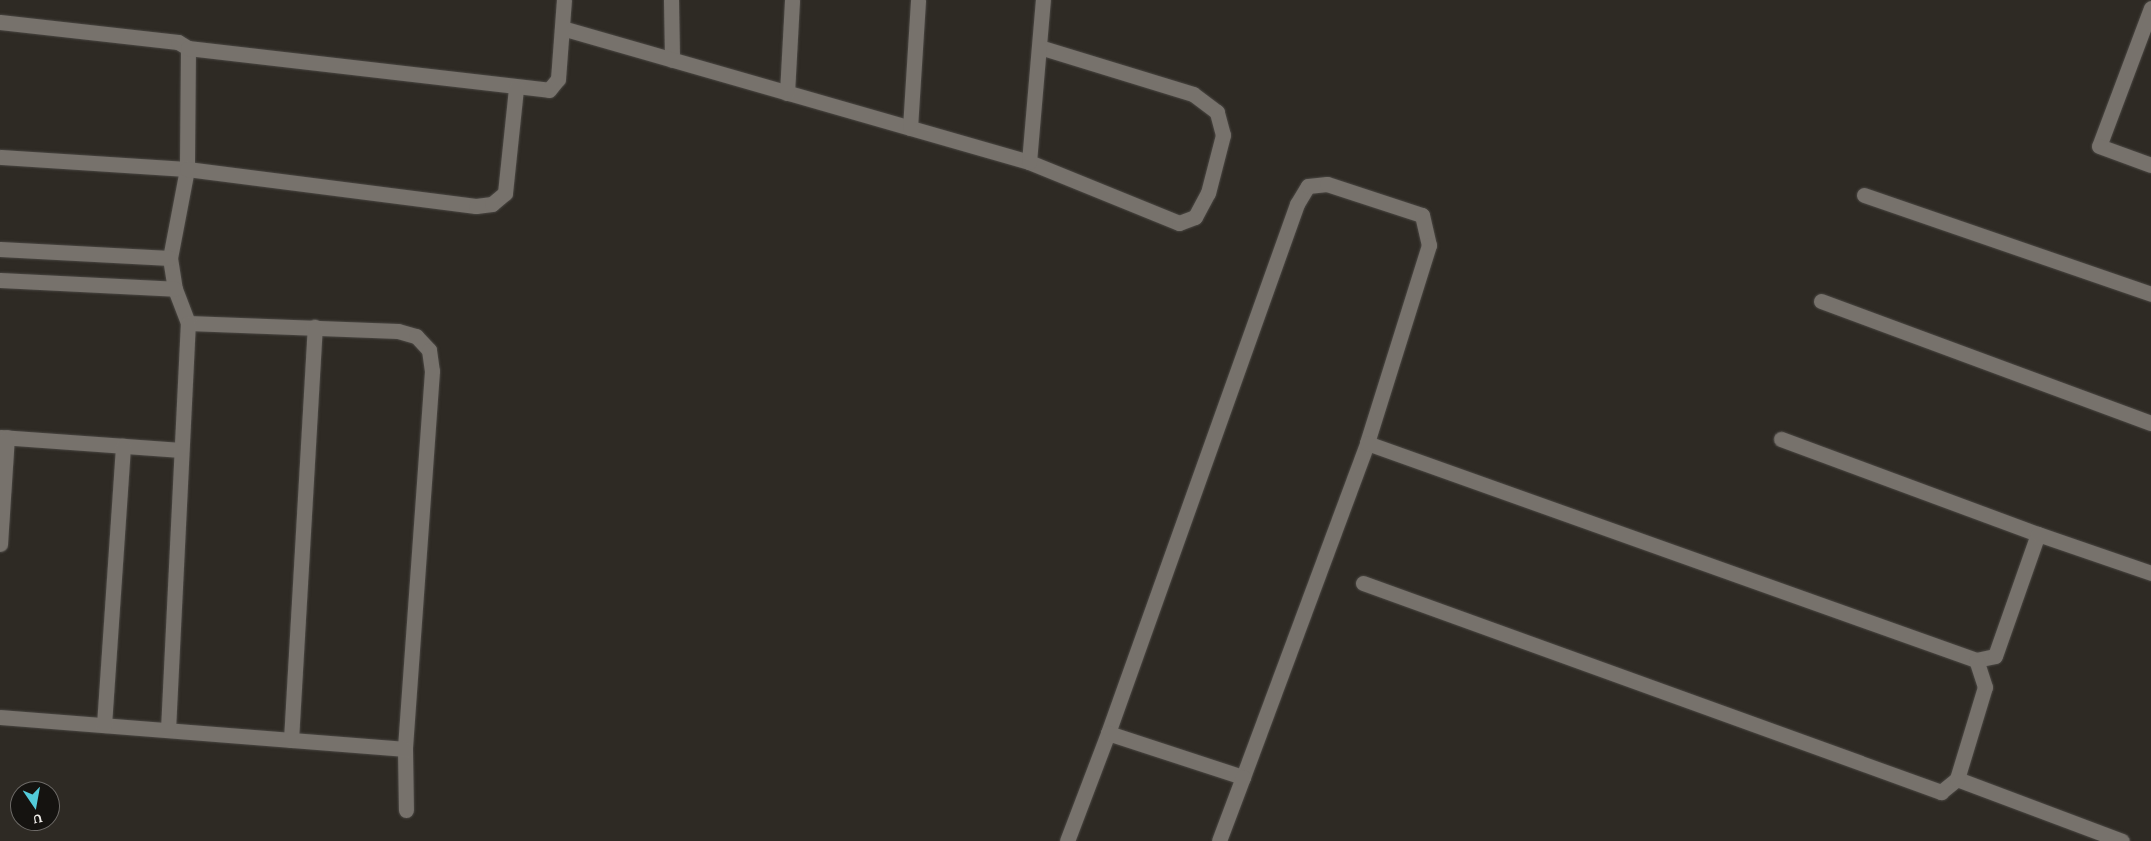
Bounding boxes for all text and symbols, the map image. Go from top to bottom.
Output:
north arrow [10,781,60,831]
text: U [32,811,44,829]

